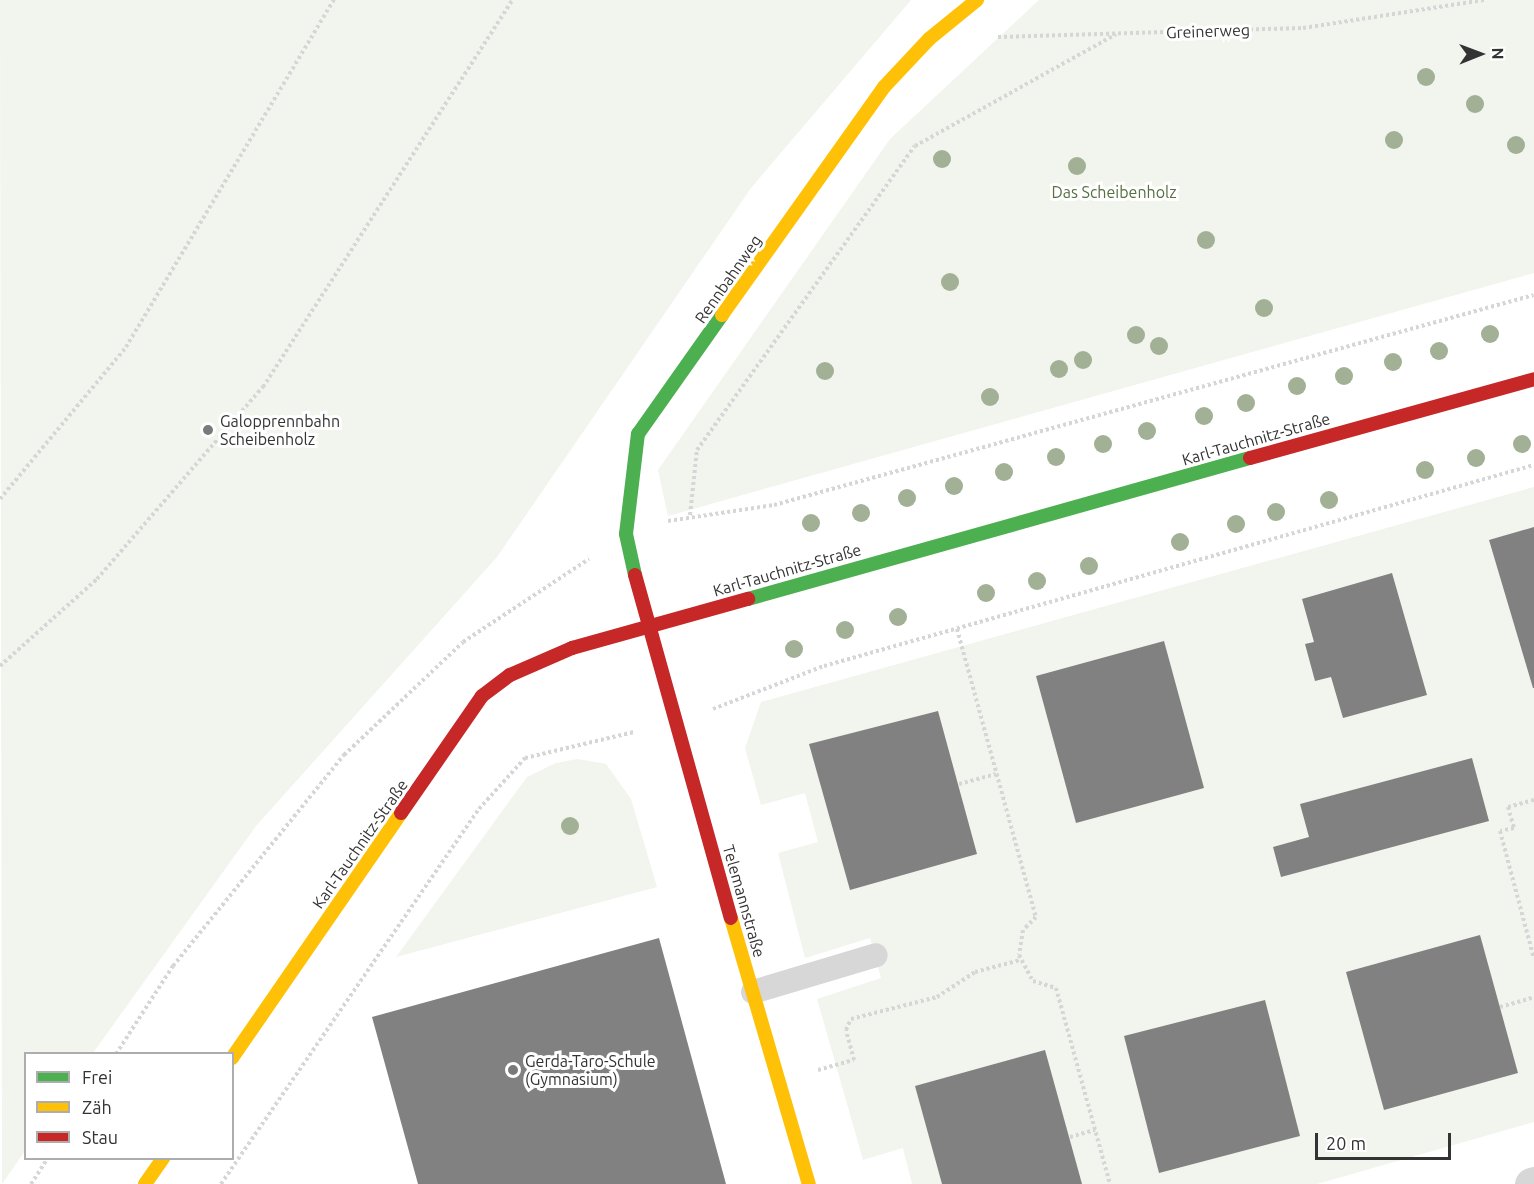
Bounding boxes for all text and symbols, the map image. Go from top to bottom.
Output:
street label: Greinerweg [1166,20,1250,42]
north arrow [1450,24,1510,84]
text: N [1489,48,1507,60]
park label: Das Scheibenholz [1051,182,1177,202]
street label: Rennbahnweg [691,231,765,327]
street label: Karl-Tauchnitz-Straße [1180,409,1332,469]
place label: Galopprennbahn Scheibenholz [220,411,340,449]
marker: Galopprennbahn Scheibenholz [201,423,215,437]
street label: Karl-Tauchnitz-Straße [711,540,863,600]
street label: Karl-Tauchnitz-Straße [308,776,412,912]
street label: Telemannstraße [719,842,769,960]
place label: Gerda-Taro-Schule (Gymnasium) [525,1051,656,1089]
legend [24,1052,234,1160]
marker: Gerda-Taro-Schule (Gymnasium) [506,1063,520,1077]
text: Frei [82,1067,112,1087]
text: Zäh [82,1097,112,1117]
scale bar [1318,1121,1454,1159]
text: Stau [82,1127,118,1147]
text: 20 m [1326,1133,1366,1153]

